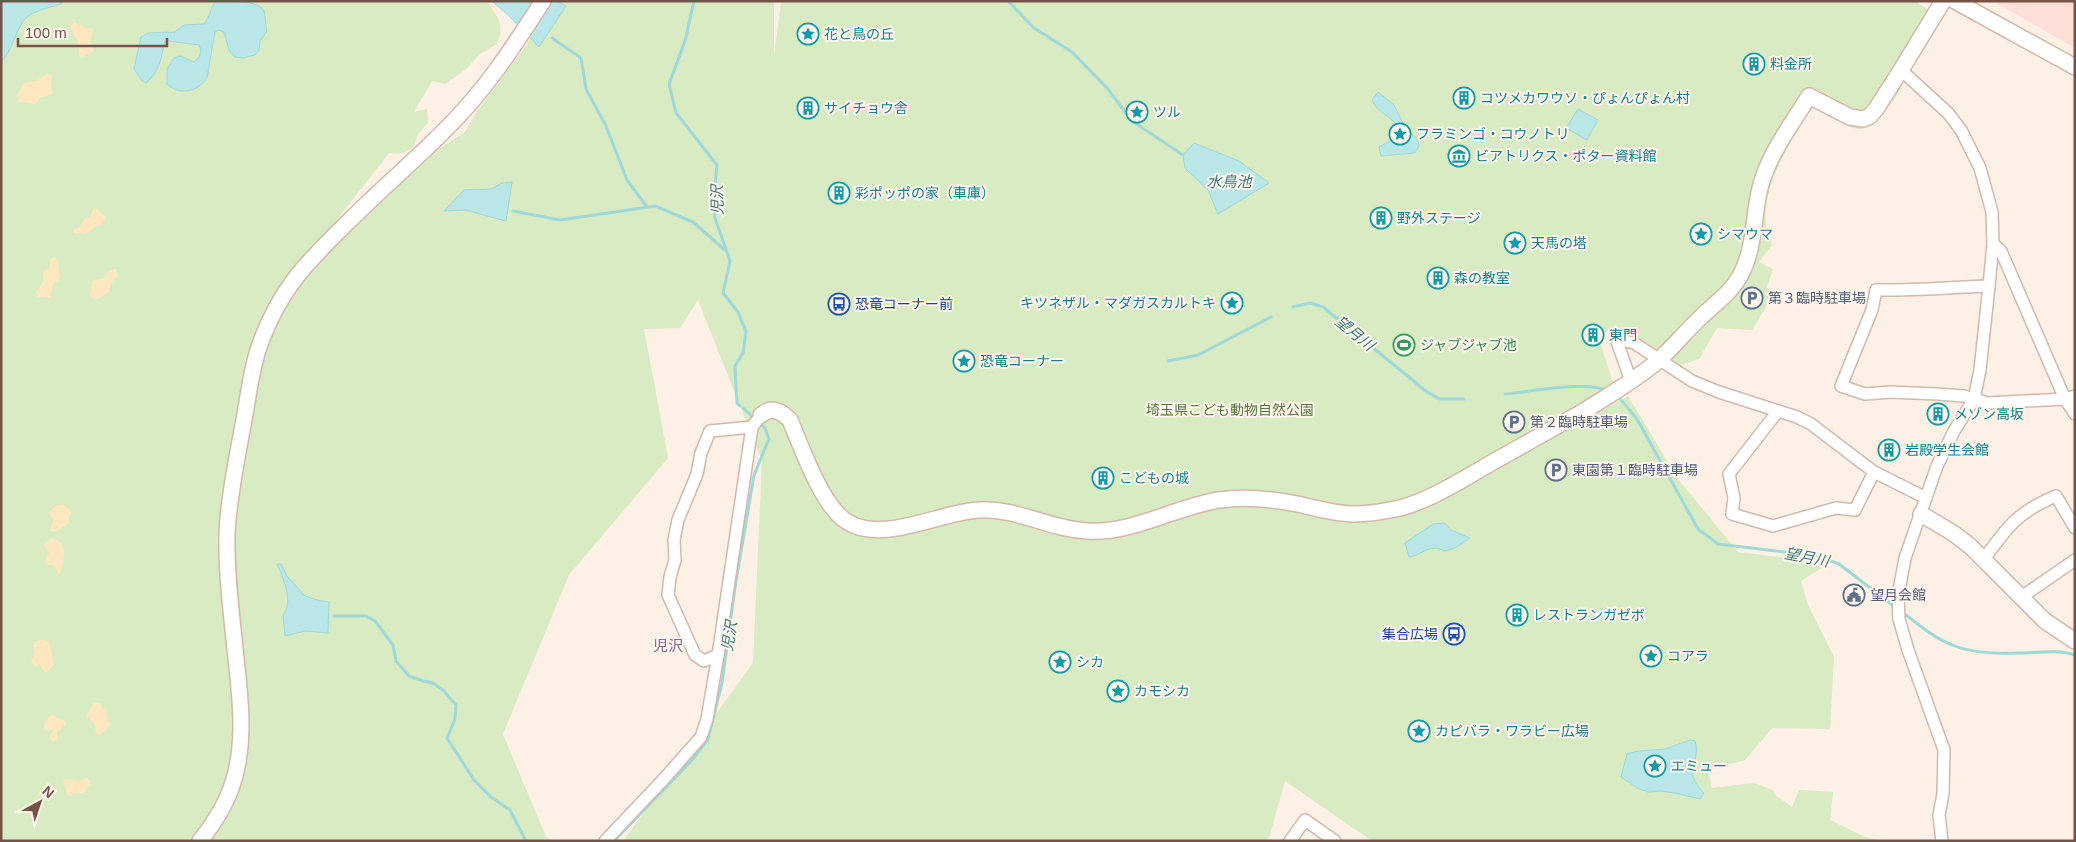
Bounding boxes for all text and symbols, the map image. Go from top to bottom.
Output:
scale bar [18,15,166,47]
place icon: 花と鳥の丘 [796,22,820,46]
text: 100 m [25,24,67,41]
place label: 花と鳥の丘 [824,26,894,42]
building icon: 料金所 [1742,52,1766,76]
place label: 料金所 [1770,56,1812,72]
building icon: コツメカワウソ・ぴょんぴょん村 [1452,86,1476,110]
place label: コツメカワウソ・ぴょんぴょん村 [1480,90,1690,106]
building icon: サイチョウ舎 [796,96,820,120]
place label: サイチョウ舎 [824,100,908,116]
place icon: ツル [1125,100,1149,124]
place label: ツル [1153,104,1181,120]
place icon: フラミンゴ・コウノトリ [1388,122,1412,146]
place label: フラミンゴ・コウノトリ [1416,126,1569,142]
museum icon: ビアトリクス・ポター資料館 [1447,144,1471,168]
place label: ビアトリクス・ポター資料館 [1475,148,1657,164]
water label: 水鳥池 [1206,173,1253,190]
building icon: 彩ポッポの家（車庫） [827,181,851,205]
water label: 児沢 [708,183,726,215]
place label: 彩ポッポの家（車庫） [855,185,995,201]
building icon: 野外ステージ [1369,206,1393,230]
place label: 野外ステージ [1397,210,1481,226]
place icon: シマウマ [1689,222,1713,246]
place label: シマウマ [1717,226,1773,242]
place icon: 天馬の塔 [1503,231,1527,255]
place label: 天馬の塔 [1531,235,1587,251]
building icon: 森の教室 [1426,266,1450,290]
place label: 森の教室 [1454,270,1510,286]
parking icon: 第３臨時駐車場 [1740,286,1764,310]
place label: 第３臨時駐車場 [1768,290,1866,306]
place icon: キツネザル・マダガスカルトキ [1220,291,1244,315]
bus stop icon: 恐竜コーナー前 [827,292,851,316]
place label: キツネザル・マダガスカルトキ [1020,295,1216,311]
place label: 恐竜コーナー前 [855,296,953,312]
water label: 望月川 [1332,312,1379,355]
building icon: 東門 [1581,323,1605,347]
place label: 東門 [1609,327,1637,343]
sports icon: ジャブジャブ池 [1392,333,1416,357]
place label: ジャブジャブ池 [1420,337,1517,353]
place icon: 恐竜コーナー [952,349,976,373]
place label: 恐竜コーナー [980,353,1064,369]
park label: 埼玉県こども動物自然公園 [1146,402,1314,418]
building icon: メゾン高坂 [1926,402,1950,426]
place label: メゾン高坂 [1954,406,2024,422]
parking icon: 第２臨時駐車場 [1502,410,1526,434]
place label: 第２臨時駐車場 [1530,414,1628,430]
building icon: 岩殿学生会館 [1877,438,1901,462]
place label: 岩殿学生会館 [1905,442,1989,458]
parking icon: 東園第１臨時駐車場 [1544,458,1568,482]
place label: 東園第１臨時駐車場 [1572,462,1698,478]
building icon: こどもの城 [1091,466,1115,490]
place label: こどもの城 [1119,470,1189,486]
water label: 望月川 [1783,544,1833,570]
public building icon: 望月会館 [1842,583,1866,607]
place label: 望月会館 [1870,587,1926,603]
building icon: レストランガゼボ [1505,603,1529,627]
place label: レストランガゼボ [1533,607,1645,623]
water label: 児沢 [718,618,740,652]
bus stop icon: 集合広場 [1442,622,1466,646]
place label: 集合広場 [1382,626,1438,642]
district label: 児沢 [653,637,683,654]
place icon: コアラ [1639,644,1663,668]
place label: コアラ [1667,648,1709,664]
place icon: シカ [1048,650,1072,674]
place label: シカ [1076,654,1104,670]
place icon: カモシカ [1106,679,1130,703]
place label: カモシカ [1134,683,1190,699]
place icon: カピバラ・ワラビー広場 [1407,719,1431,743]
place label: カピバラ・ワラビー広場 [1435,723,1589,739]
place icon: エミュー [1643,754,1667,778]
place label: エミュー [1671,758,1727,774]
north arrow [15,777,65,827]
text: N [39,783,57,801]

